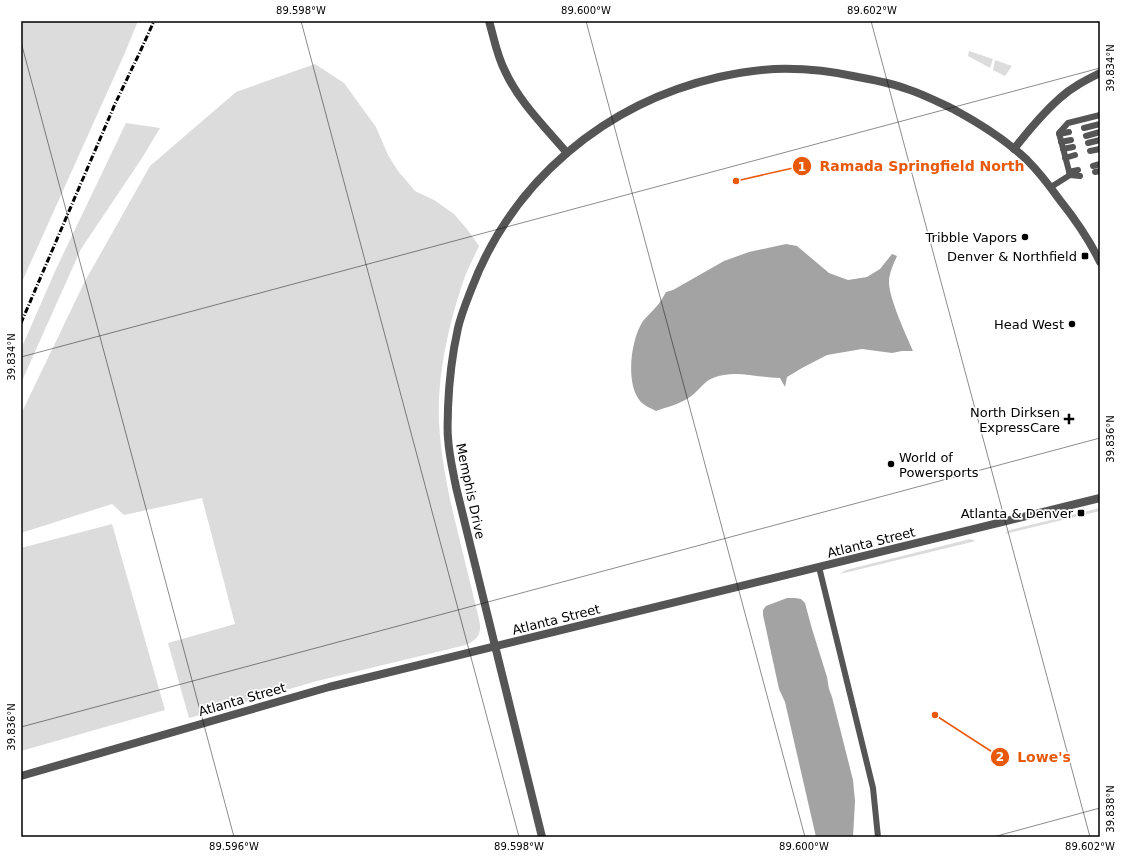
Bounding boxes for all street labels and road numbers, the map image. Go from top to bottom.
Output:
street label: Memphis Drive [453,442,488,540]
street label: Atlanta Street [826,524,917,561]
street label: Atlanta Street [511,601,602,638]
street label: Atlanta Street [197,680,288,719]

